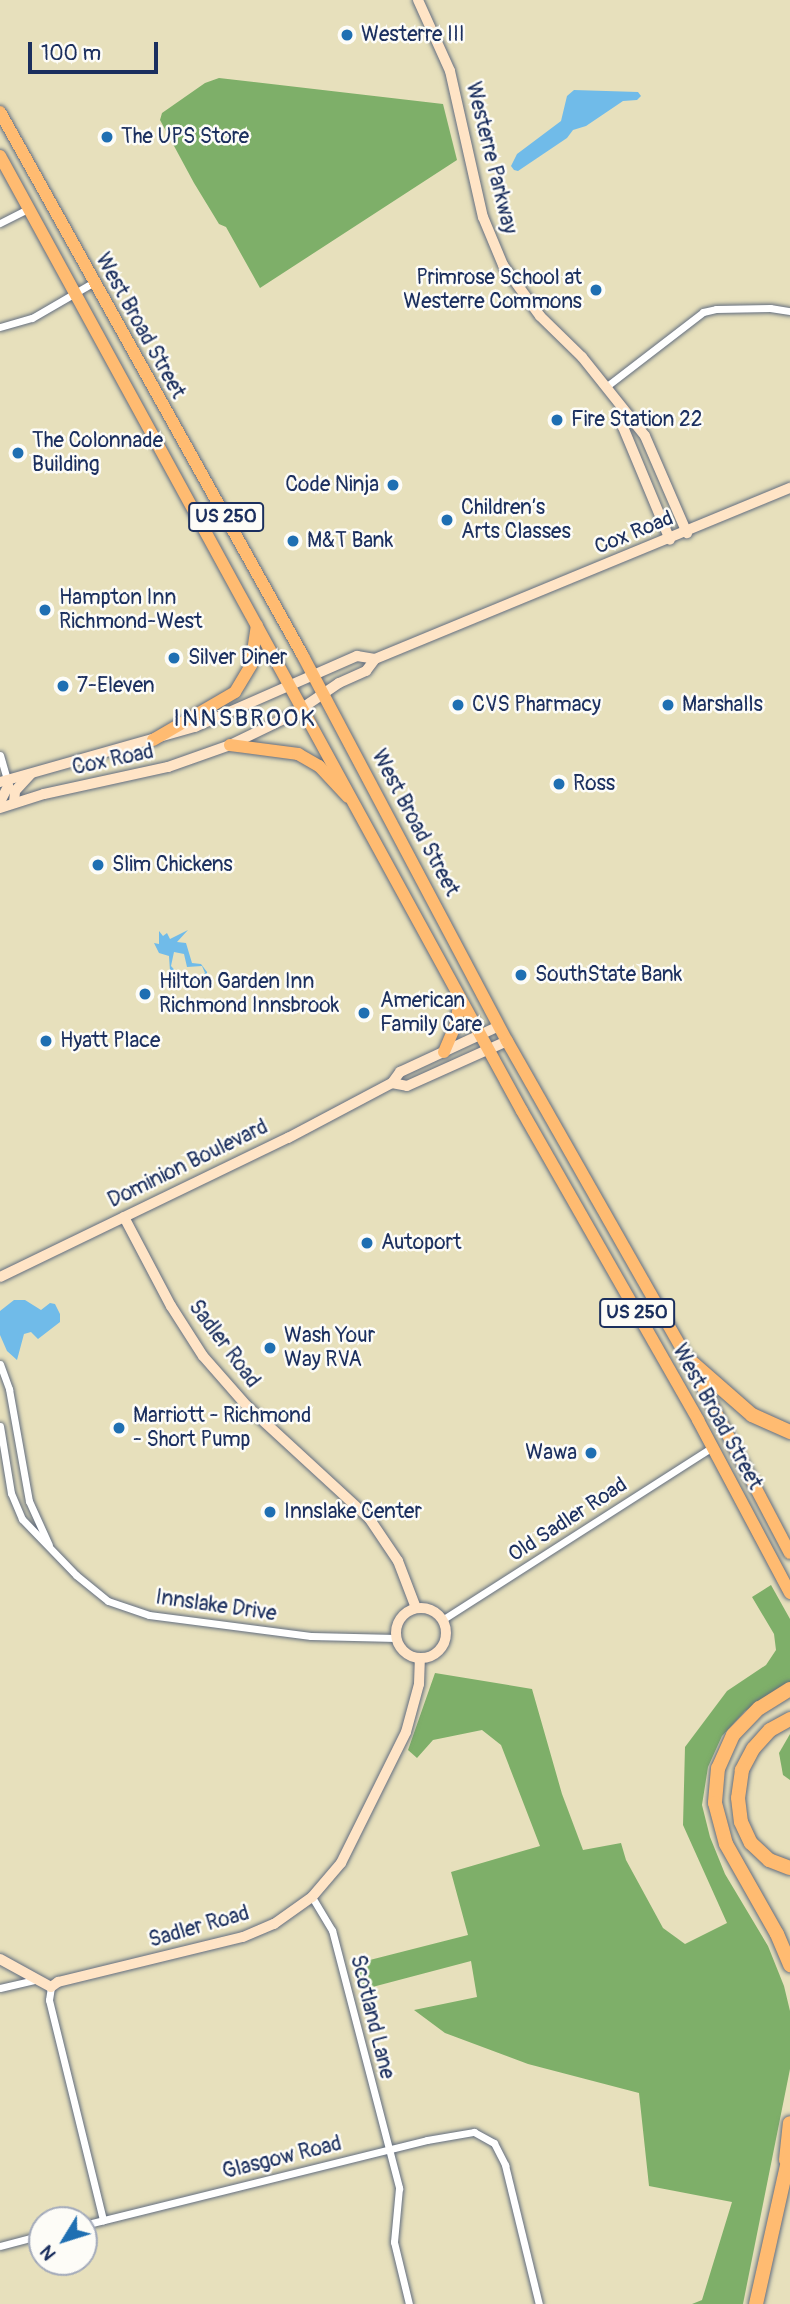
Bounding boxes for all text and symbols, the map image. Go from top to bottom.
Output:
place label: Westerre III [361,22,465,48]
marker: Westerre III [339,27,355,43]
scale bar [32,28,161,72]
text: 100 m [41,40,101,67]
street label: Westerre Parkway [460,79,522,237]
place label: The UPS Store [121,124,249,150]
marker: The UPS Store [99,129,115,145]
street label: West Broad Street [90,249,190,403]
place label: Primrose School at Westerre Commons [403,265,582,315]
marker: Primrose School at Westerre Commons [588,282,604,298]
place label: Fire Station 22 [571,407,702,433]
marker: Fire Station 22 [549,412,565,428]
place label: The Colonnade Building [32,428,163,478]
marker: The Colonnade Building [10,445,26,461]
place label: Code Ninja [285,472,379,498]
marker: Code Ninja [385,477,401,493]
place label: Children’s Arts Classes [461,495,571,545]
road number: US 250 [188,502,264,532]
street label: Cox Road [591,506,677,560]
marker: Children’s Arts Classes [439,512,455,528]
place label: M&T Bank [307,528,393,554]
marker: M&T Bank [285,533,301,549]
place label: Hampton Inn Richmond-West [59,585,202,635]
marker: Hampton Inn Richmond-West [37,602,53,618]
place label: Silver Diner [188,645,287,671]
marker: Silver Diner [166,650,182,666]
place label: 7-Eleven [77,673,155,699]
marker: 7-Eleven [55,678,71,694]
place label: CVS Pharmacy [472,692,601,718]
place label: Marshalls [682,692,763,718]
marker: CVS Pharmacy [450,697,466,713]
marker: Marshalls [660,697,676,713]
district label: INNSBROOK [174,705,316,733]
street label: Cox Road [70,739,156,781]
street label: West Broad Street [366,745,464,901]
place label: Ross [573,771,615,797]
marker: Ross [551,776,567,792]
place label: Slim Chickens [112,852,233,878]
marker: Slim Chickens [90,857,106,873]
place label: SouthState Bank [535,962,682,988]
marker: SouthState Bank [513,967,529,983]
place label: Hilton Garden Inn Richmond Innsbrook [159,969,339,1019]
marker: Hilton Garden Inn Richmond Innsbrook [137,986,153,1002]
place label: American Family Care [380,988,482,1038]
marker: American Family Care [354,1003,374,1023]
place label: Hyatt Place [60,1028,160,1054]
marker: Hyatt Place [38,1033,54,1049]
street label: Dominion Boulevard [104,1114,272,1214]
place label: Autoport [381,1230,461,1256]
marker: Autoport [359,1235,375,1251]
street label: Sadler Road [183,1295,265,1393]
road number: US 250 [598,1298,676,1329]
place label: Wash Your Way RVA [284,1323,375,1373]
marker: Wash Your Way RVA [262,1340,278,1356]
street label: West Broad Street [667,1340,767,1494]
place label: Marriott - Richmond - Short Pump [133,1403,311,1453]
marker: Marriott - Richmond - Short Pump [111,1420,127,1436]
place label: Wawa [525,1440,577,1466]
marker: Wawa [583,1445,599,1461]
street label: Old Sadler Road [504,1472,632,1568]
place label: Innslake Center [284,1499,422,1525]
marker: Innslake Center [262,1504,278,1520]
street label: Innslake Drive [154,1585,278,1627]
street label: Sadler Road [146,1901,252,1953]
street label: Scotland Lane [344,1952,400,2082]
street label: Glasgow Road [220,2131,344,2185]
north arrow [28,2206,98,2276]
text: N [35,2240,61,2265]

